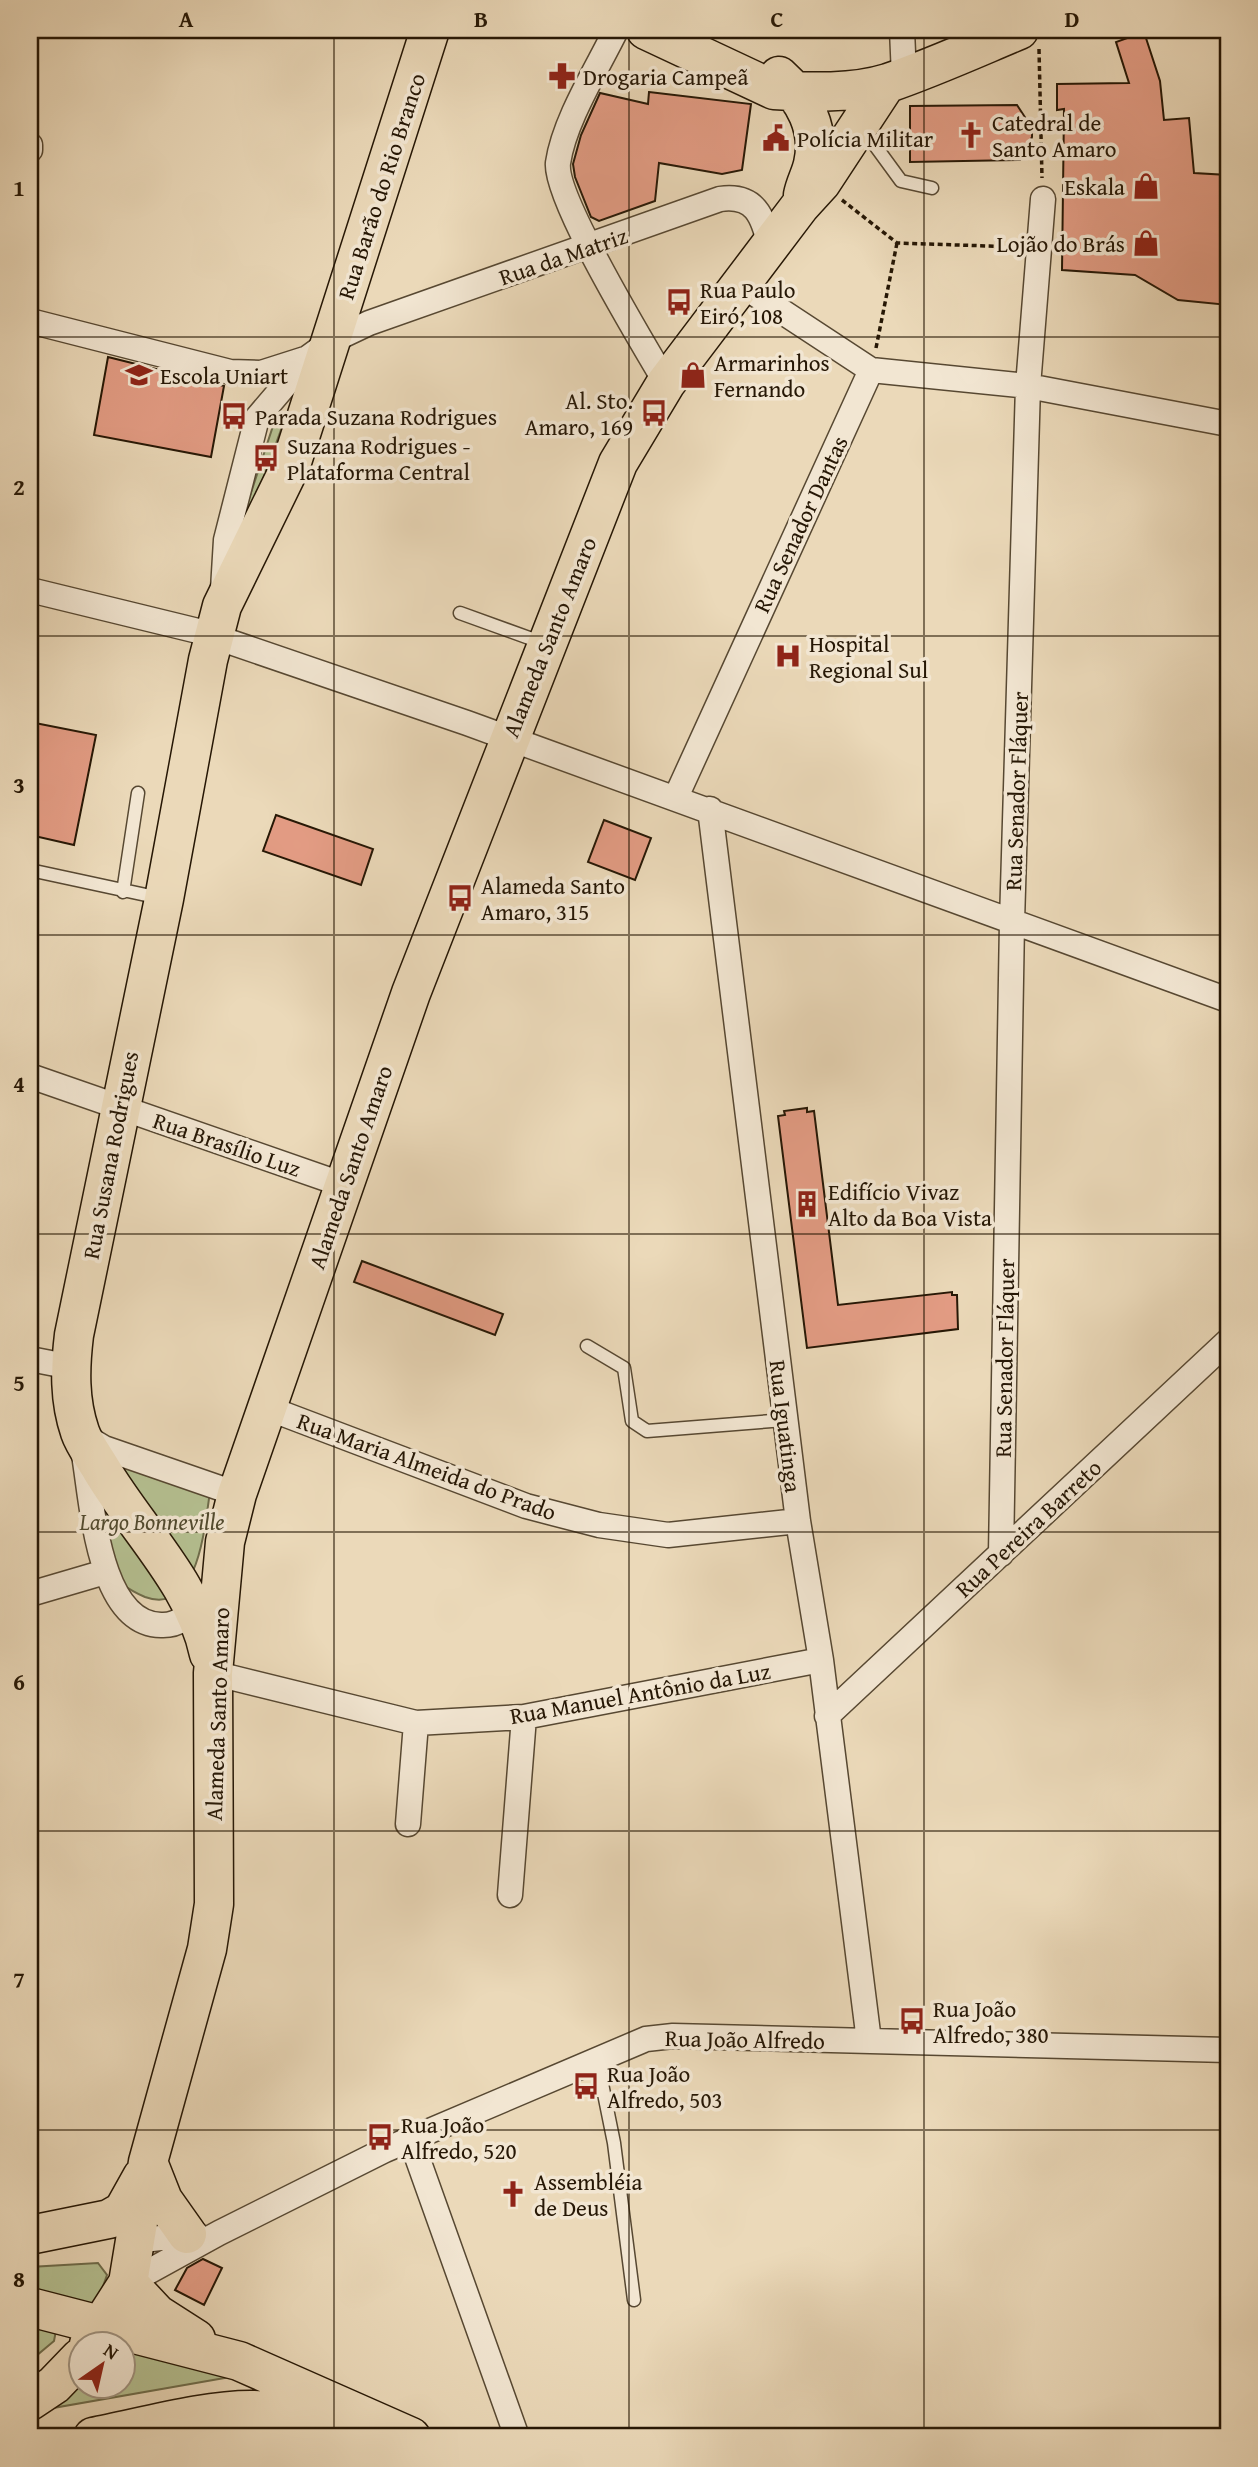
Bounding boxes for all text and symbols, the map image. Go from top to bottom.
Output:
text: A [179,2,194,35]
text: B [474,2,488,35]
text: C [770,2,784,35]
text: D [1065,2,1080,35]
place label: Drogaria Campeã [583,60,748,93]
pharmacy icon: Drogaria Campeã [547,61,577,91]
street label: Rua Barão do Rio Branco [329,69,433,303]
place label: Catedral de Santo Amaro [992,106,1116,165]
church icon: Catedral de Santo Amaro [956,120,986,150]
place label: Polícia Militar [797,122,934,155]
public building icon: Polícia Militar [761,123,791,153]
place label: Eskala [1064,170,1125,203]
text: 1 [13,171,25,204]
shop icon: Eskala [1131,171,1161,201]
street label: Rua da Matriz [494,219,632,293]
place label: Lojão do Brás [997,227,1125,260]
shop icon: Lojão do Brás [1131,228,1161,258]
place label: Rua Paulo Eiró, 108 [700,273,796,332]
bus stop icon: Rua Paulo Eiró, 108 [664,287,694,317]
place label: Armarinhos Fernando [714,346,830,405]
place label: Escola Uniart [160,359,288,392]
school or university icon: Escola Uniart [124,360,154,390]
shop icon: Armarinhos Fernando [678,360,708,390]
place label: Al. Sto. Amaro, 169 [525,384,633,443]
bus stop icon: Al. Sto. Amaro, 169 [639,398,669,428]
place label: Parada Suzana Rodrigues [255,400,497,433]
bus stop icon: Parada Suzana Rodrigues [219,401,249,431]
place label: Suzana Rodrigues - Plataforma Central [287,429,471,488]
street label: Rua Senador Dantas [745,430,855,618]
bus stop icon: Suzana Rodrigues - Plataforma Central [251,443,281,473]
text: 2 [13,470,25,503]
street label: Alameda Santo Amaro [494,532,604,742]
place label: Hospital Regional Sul [809,627,928,686]
hospital icon: Hospital Regional Sul [773,641,803,671]
street label: Rua Senador Fláquer [996,690,1036,891]
text: 3 [13,768,25,801]
place label: Alameda Santo Amaro, 315 [481,869,625,928]
bus stop icon: Alameda Santo Amaro, 315 [445,883,475,913]
street label: Rua Susana Rodrigues [74,1048,146,1262]
street label: Alameda Santo Amaro [300,1061,400,1273]
text: 4 [13,1067,25,1100]
street label: Rua Brasílio Luz [149,1103,305,1185]
place label: Edifício Vivaz Alto da Boa Vista [828,1175,992,1234]
building icon: Edifício Vivaz Alto da Boa Vista [792,1189,822,1219]
street label: Rua Senador Fláquer [986,1258,1022,1458]
street label: Rua Iguatinga [762,1358,811,1494]
text: 5 [13,1366,25,1399]
street label: Rua Maria Almeida do Prado [293,1404,561,1528]
street label: Rua Pereira Barreto [947,1451,1109,1605]
park label: Largo Bonneville [78,1505,225,1538]
street label: Alameda Santo Amaro [197,1607,237,1821]
street label: Rua Manuel Antônio da Luz [507,1654,773,1732]
text: 6 [13,1665,25,1698]
text: 7 [13,1963,25,1996]
place label: Rua João Alfredo, 380 [933,1992,1049,2051]
bus stop icon: Rua João Alfredo, 380 [897,2006,927,2036]
street label: Rua João Alfredo [665,2021,825,2057]
place label: Rua João Alfredo, 503 [607,2057,723,2116]
bus stop icon: Rua João Alfredo, 503 [571,2071,601,2101]
place label: Rua João Alfredo, 520 [401,2108,517,2167]
bus stop icon: Rua João Alfredo, 520 [365,2122,395,2152]
place label: Assembléia de Deus [534,2165,642,2224]
church icon: Assembléia de Deus [498,2179,528,2209]
text: 8 [13,2262,25,2295]
north arrow [66,2330,136,2400]
text: N [98,2336,125,2366]

